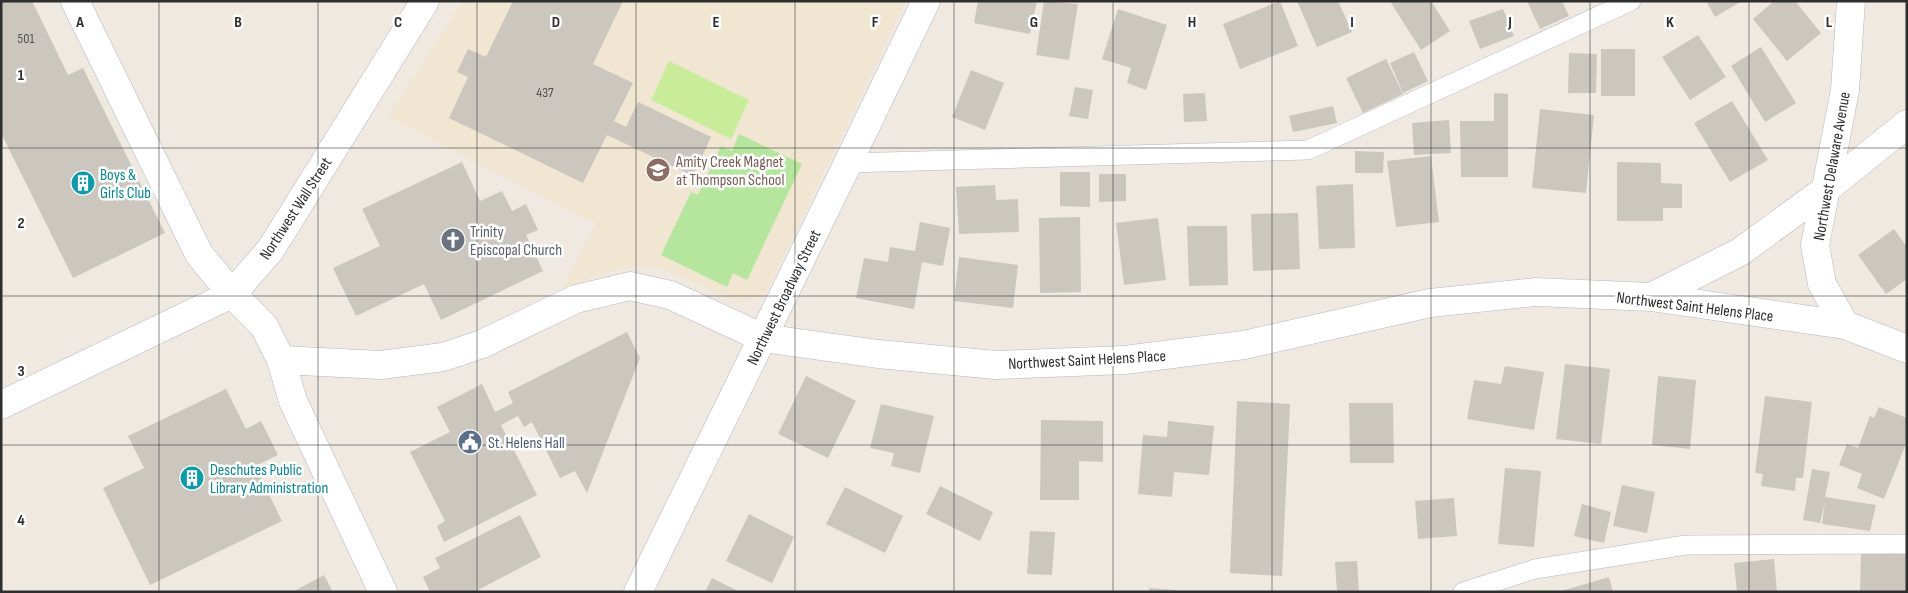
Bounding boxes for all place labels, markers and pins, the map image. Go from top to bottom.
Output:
place label: Amity Creek Magnet at Thompson School [675,153,784,190]
school or university icon: Amity Creek Magnet at Thompson School [645,157,671,183]
place label: Boys & Girls Club [100,166,151,203]
building icon: Boys & Girls Club [70,170,96,196]
place label: Trinity Episcopal Church [470,223,562,260]
church icon: Trinity Episcopal Church [440,227,466,253]
public building icon: St. Helens Hall [457,429,483,455]
place label: St. Helens Hall [488,434,565,453]
place label: Deschutes Public Library Administration [210,461,328,498]
building icon: Deschutes Public Library Administration [179,465,205,491]

